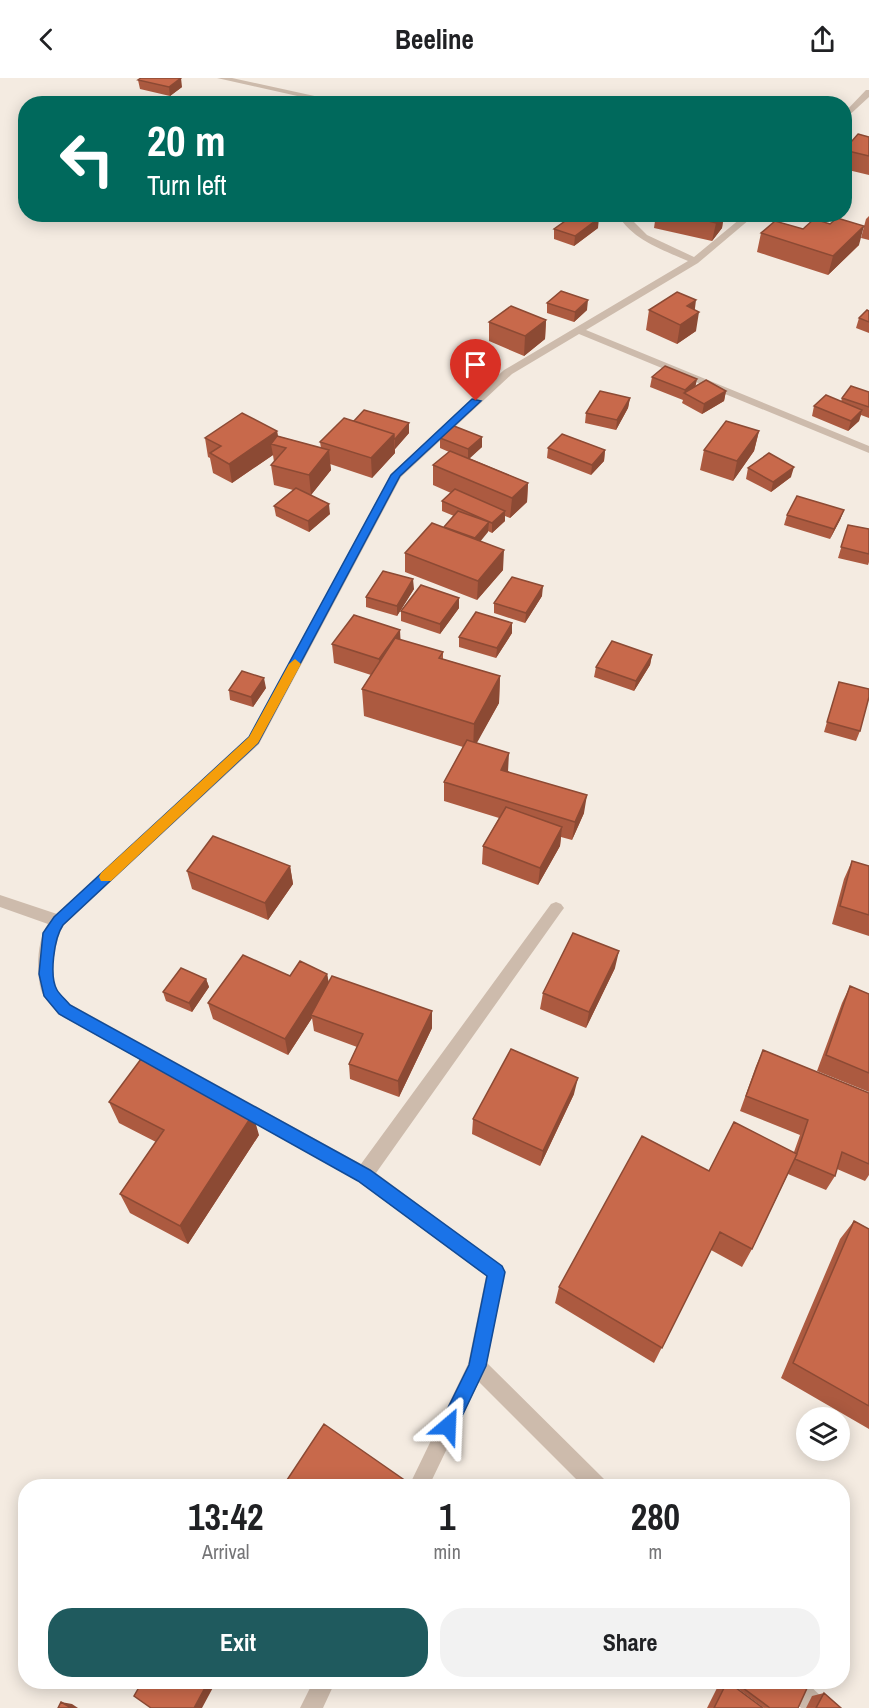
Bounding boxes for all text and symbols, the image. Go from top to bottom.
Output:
text: Beeline [395,21,474,57]
icon: back [30,23,63,56]
icon: share [806,23,839,56]
text: 20 m [147,113,226,169]
icon: left [48,120,126,198]
text: Turn left [147,167,226,203]
pin [450,339,501,401]
icon: arrive [459,348,492,381]
position arrow [416,1394,480,1458]
map controls [796,1407,850,1461]
button: layers [796,1407,850,1461]
text: 13:42 [188,1493,263,1541]
text: 1 [439,1493,455,1541]
text: 280 [631,1493,680,1541]
text: Arrival [202,1538,249,1565]
text: min [433,1538,461,1565]
text: m [649,1538,662,1565]
button: Exit [48,1608,428,1677]
button: Share [440,1608,820,1677]

